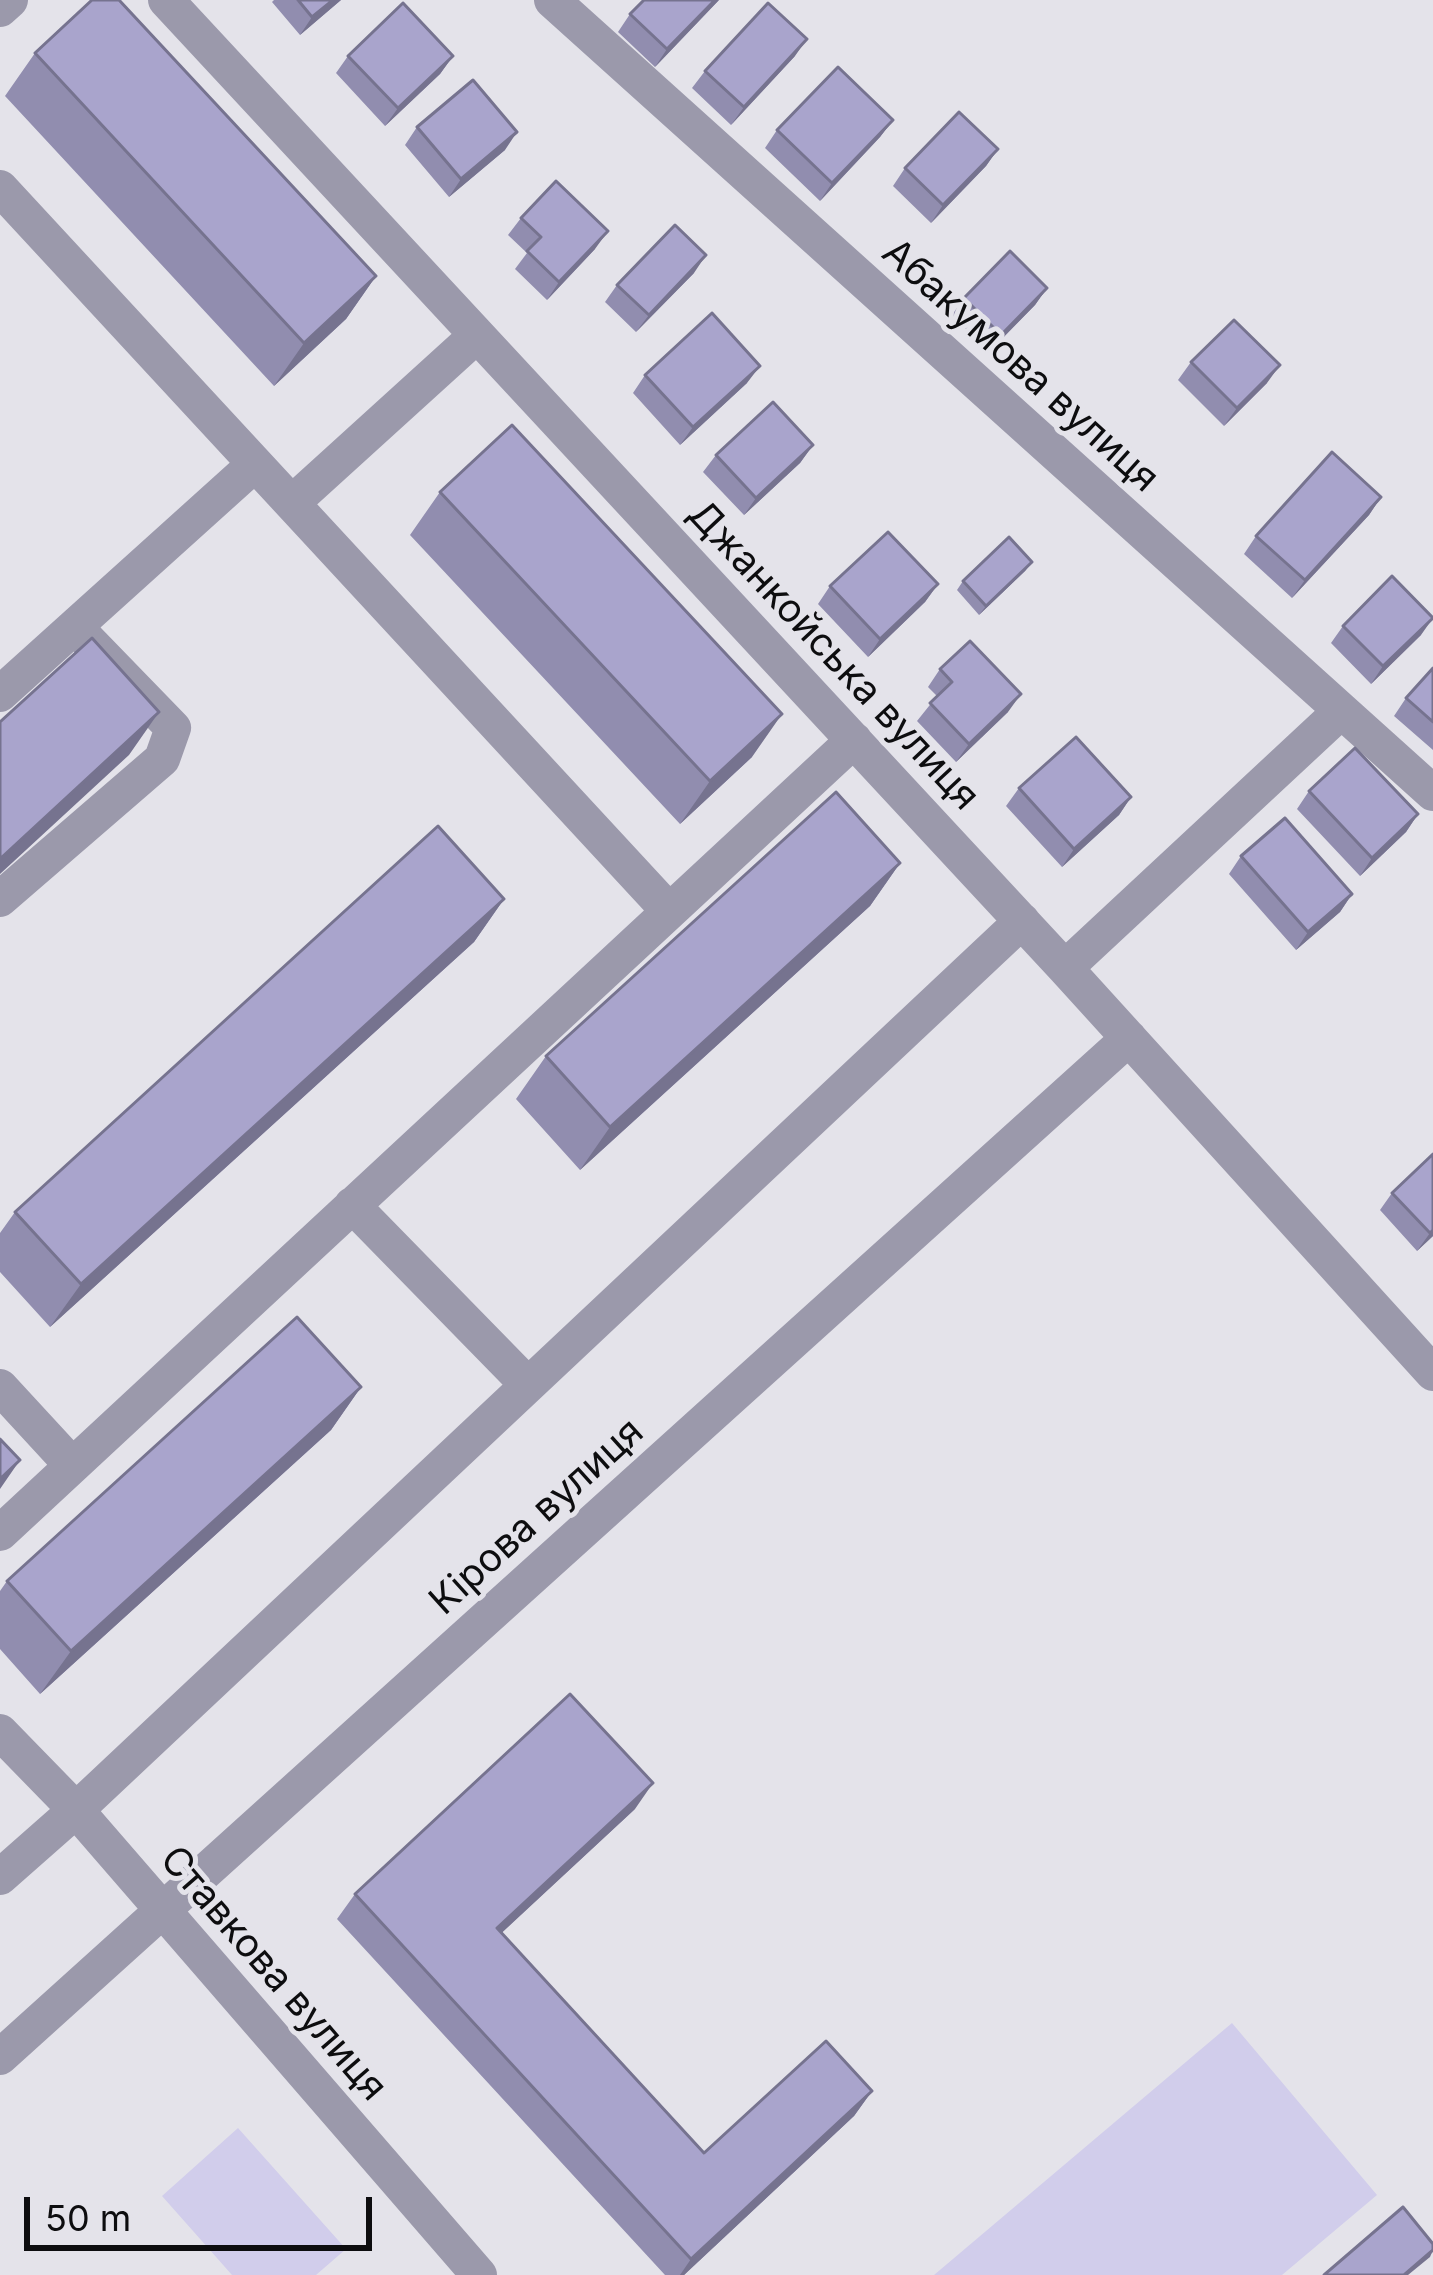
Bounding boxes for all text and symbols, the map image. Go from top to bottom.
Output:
street label: Абакумова вулиця [872,230,1168,502]
street label: Джанкойська вулиця [677,492,989,820]
street label: Кірова вулиця [421,1409,653,1625]
street label: Ставкова вулиця [150,1837,396,2111]
scale bar [30,2173,378,2247]
text: 50 m [45,2196,131,2240]

